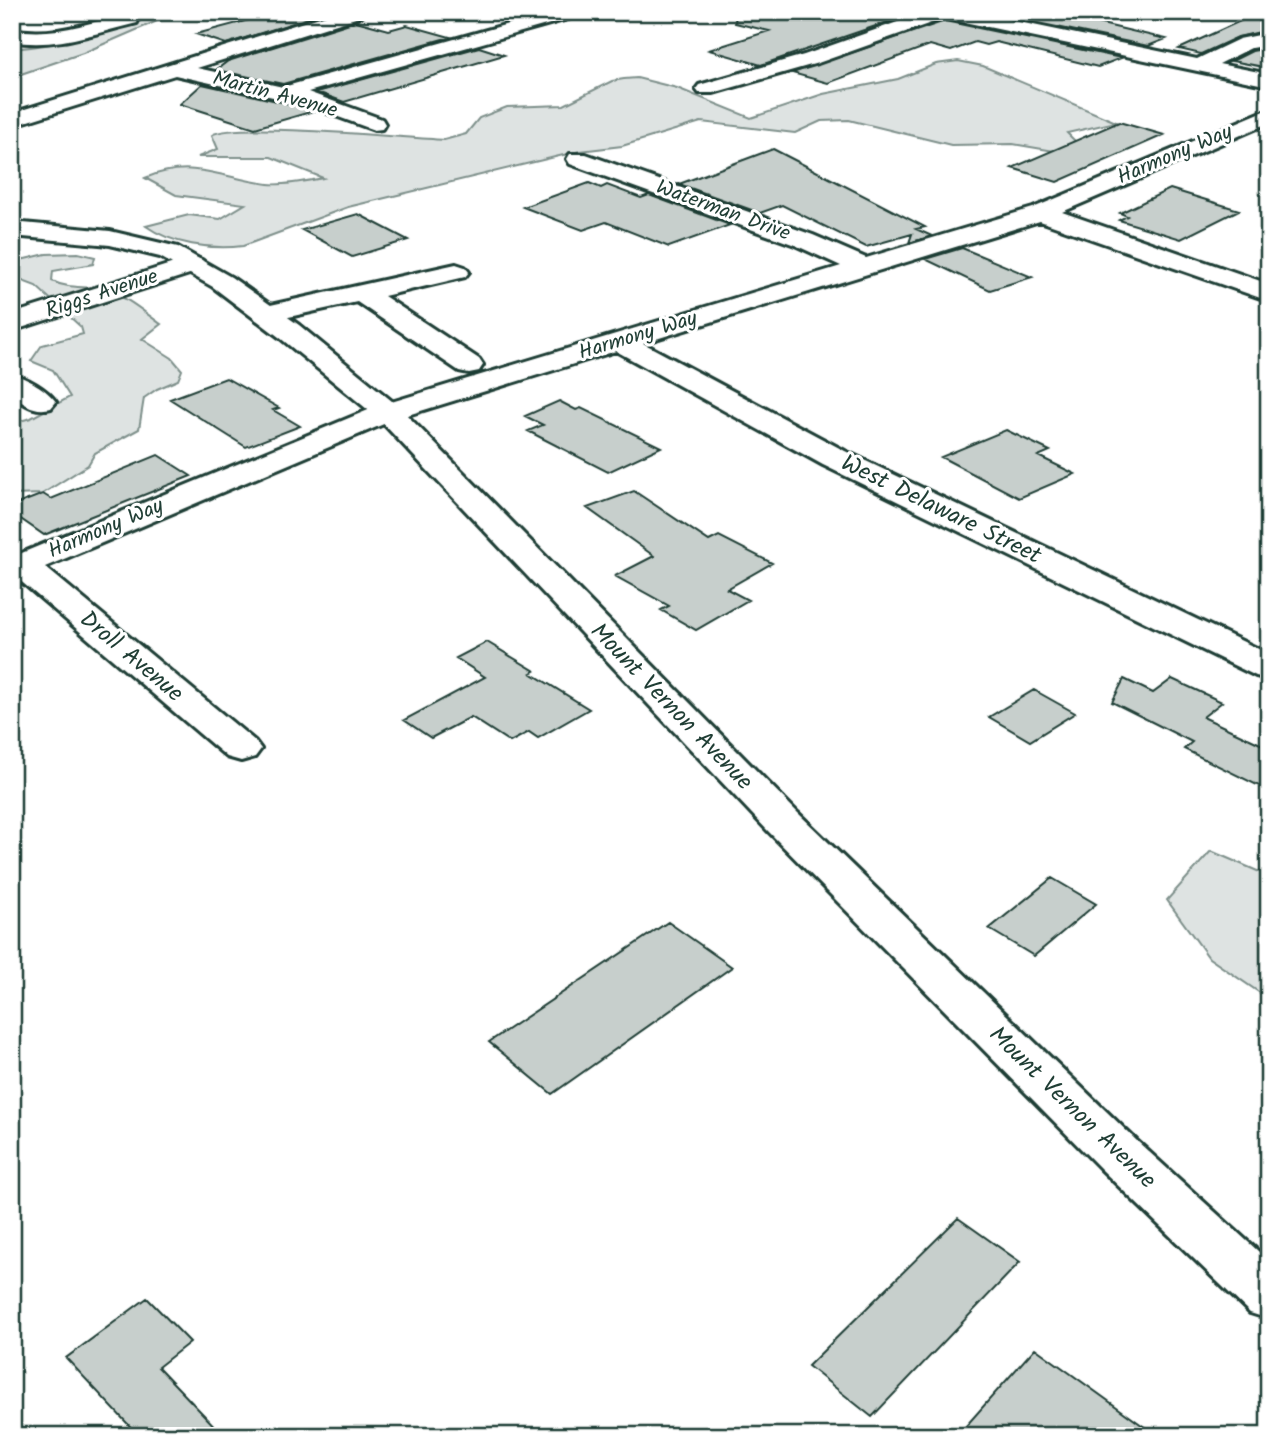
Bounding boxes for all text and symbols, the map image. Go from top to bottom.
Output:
street label: Martin Avenue [209,63,342,128]
street label: Harmony Way [1112,116,1238,194]
street label: Waterman Drive [651,171,795,251]
street label: Riggs Avenue [42,260,163,328]
street label: Harmony Way [575,302,702,370]
street label: West Delaware Street [834,445,1048,576]
street label: Harmony Way [43,490,169,568]
street label: Droll Avenue [70,601,192,713]
street label: Mount Vernon Avenue [580,614,762,800]
street label: Mount Vernon Avenue [979,1017,1165,1199]

